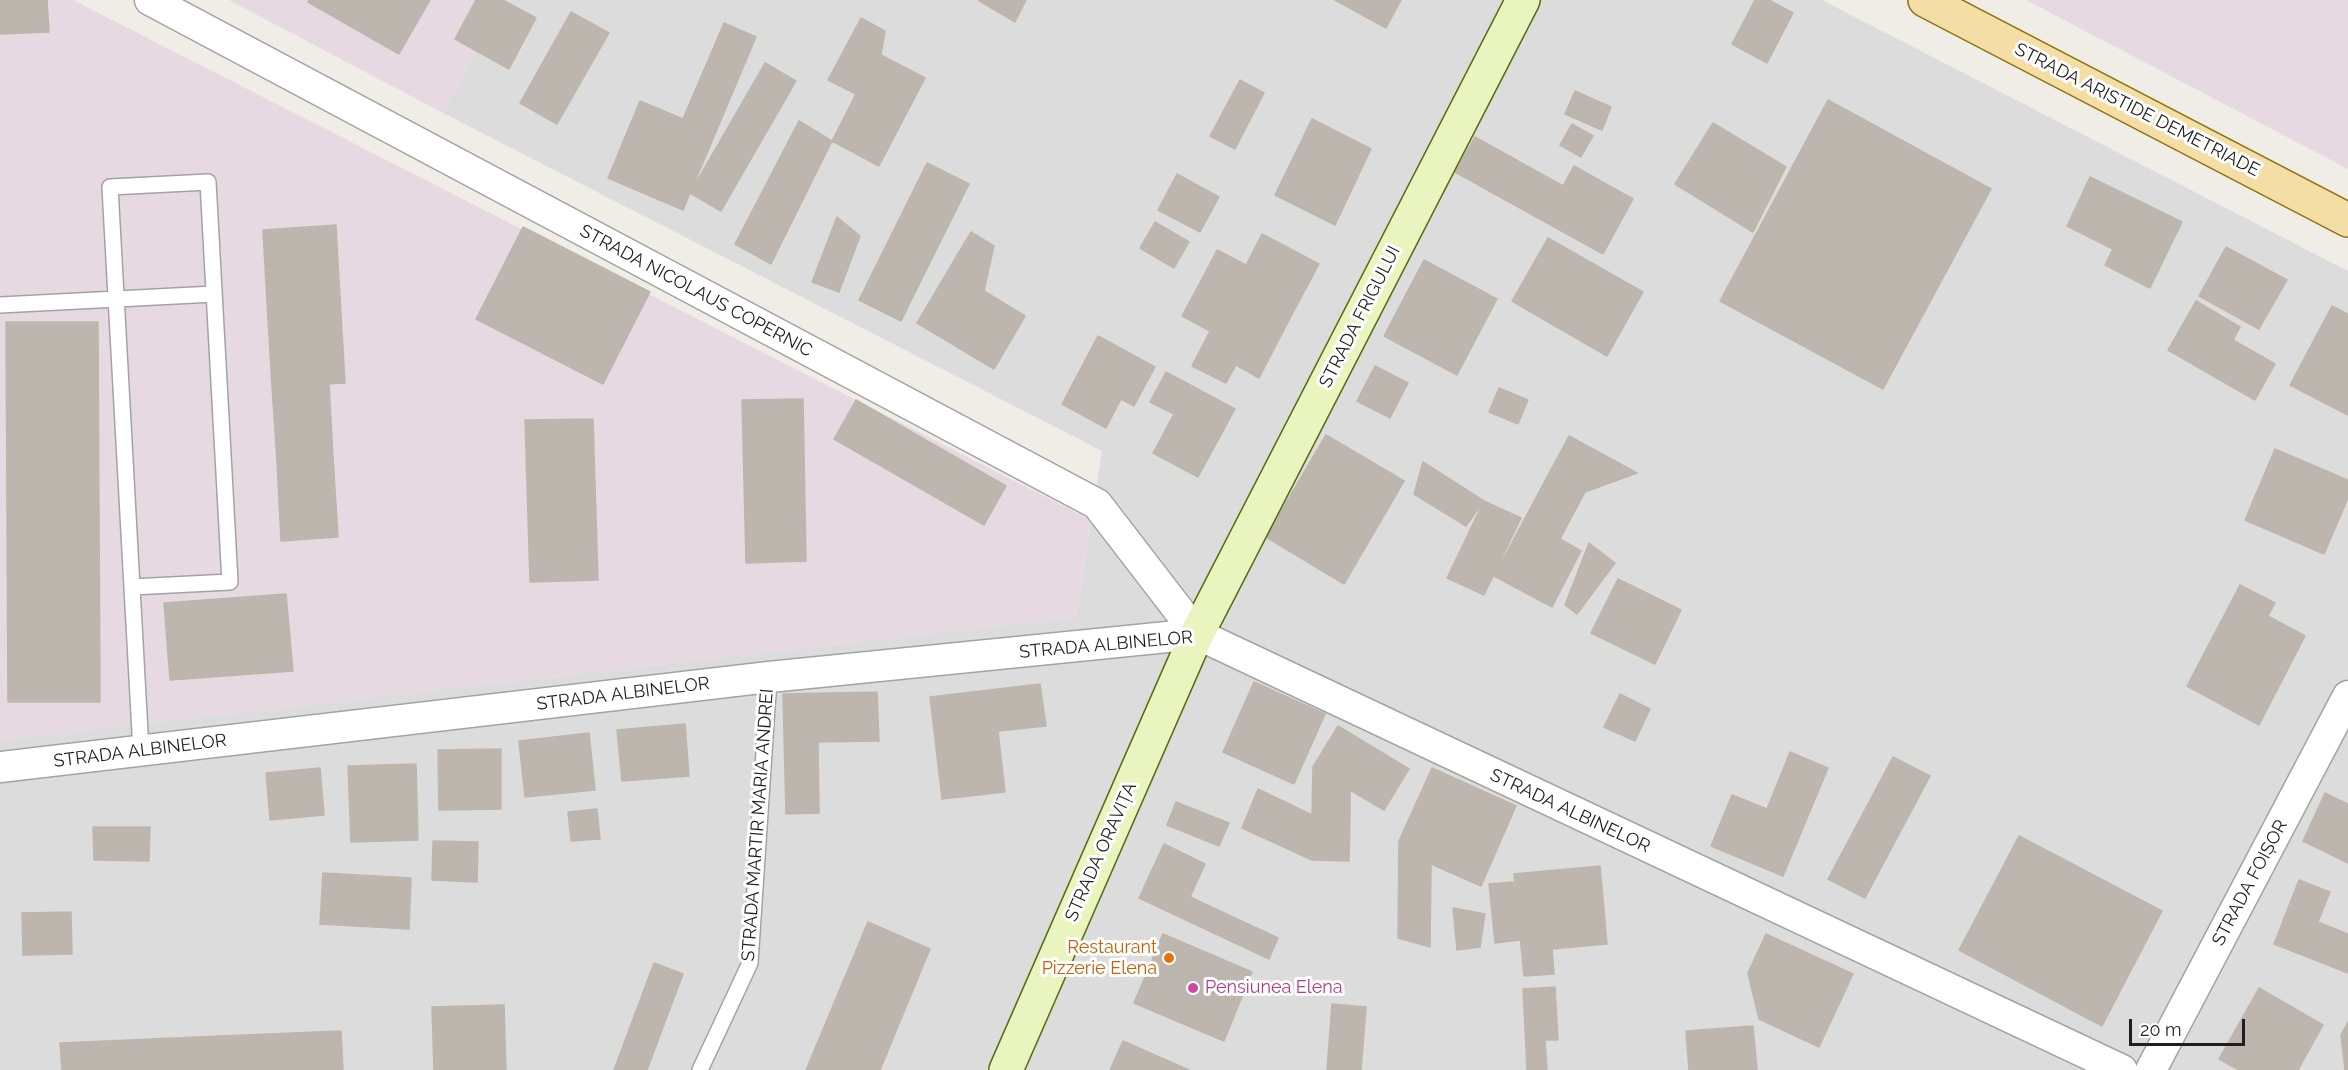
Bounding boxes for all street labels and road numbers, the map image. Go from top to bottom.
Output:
street label: STRADA ARISTIDE DEMETRIADE [2011,39,2263,181]
street label: STRADA NICOLAUS COPERNIC [576,220,816,362]
street label: STRADA FRIGULUI [1315,243,1405,391]
street label: STRADA ALBINELOR [1018,627,1194,663]
street label: STRADA ALBINELOR [535,673,711,715]
street label: STRADA MARTIR MARIA ANDREI [738,688,778,962]
street label: STRADA ALBINELOR [52,730,228,772]
street label: STRADA ALBINELOR [1487,764,1653,858]
street label: STRADA ORAVIȚA [1061,779,1141,925]
street label: STRADA FOIȘOR [2208,816,2292,950]

